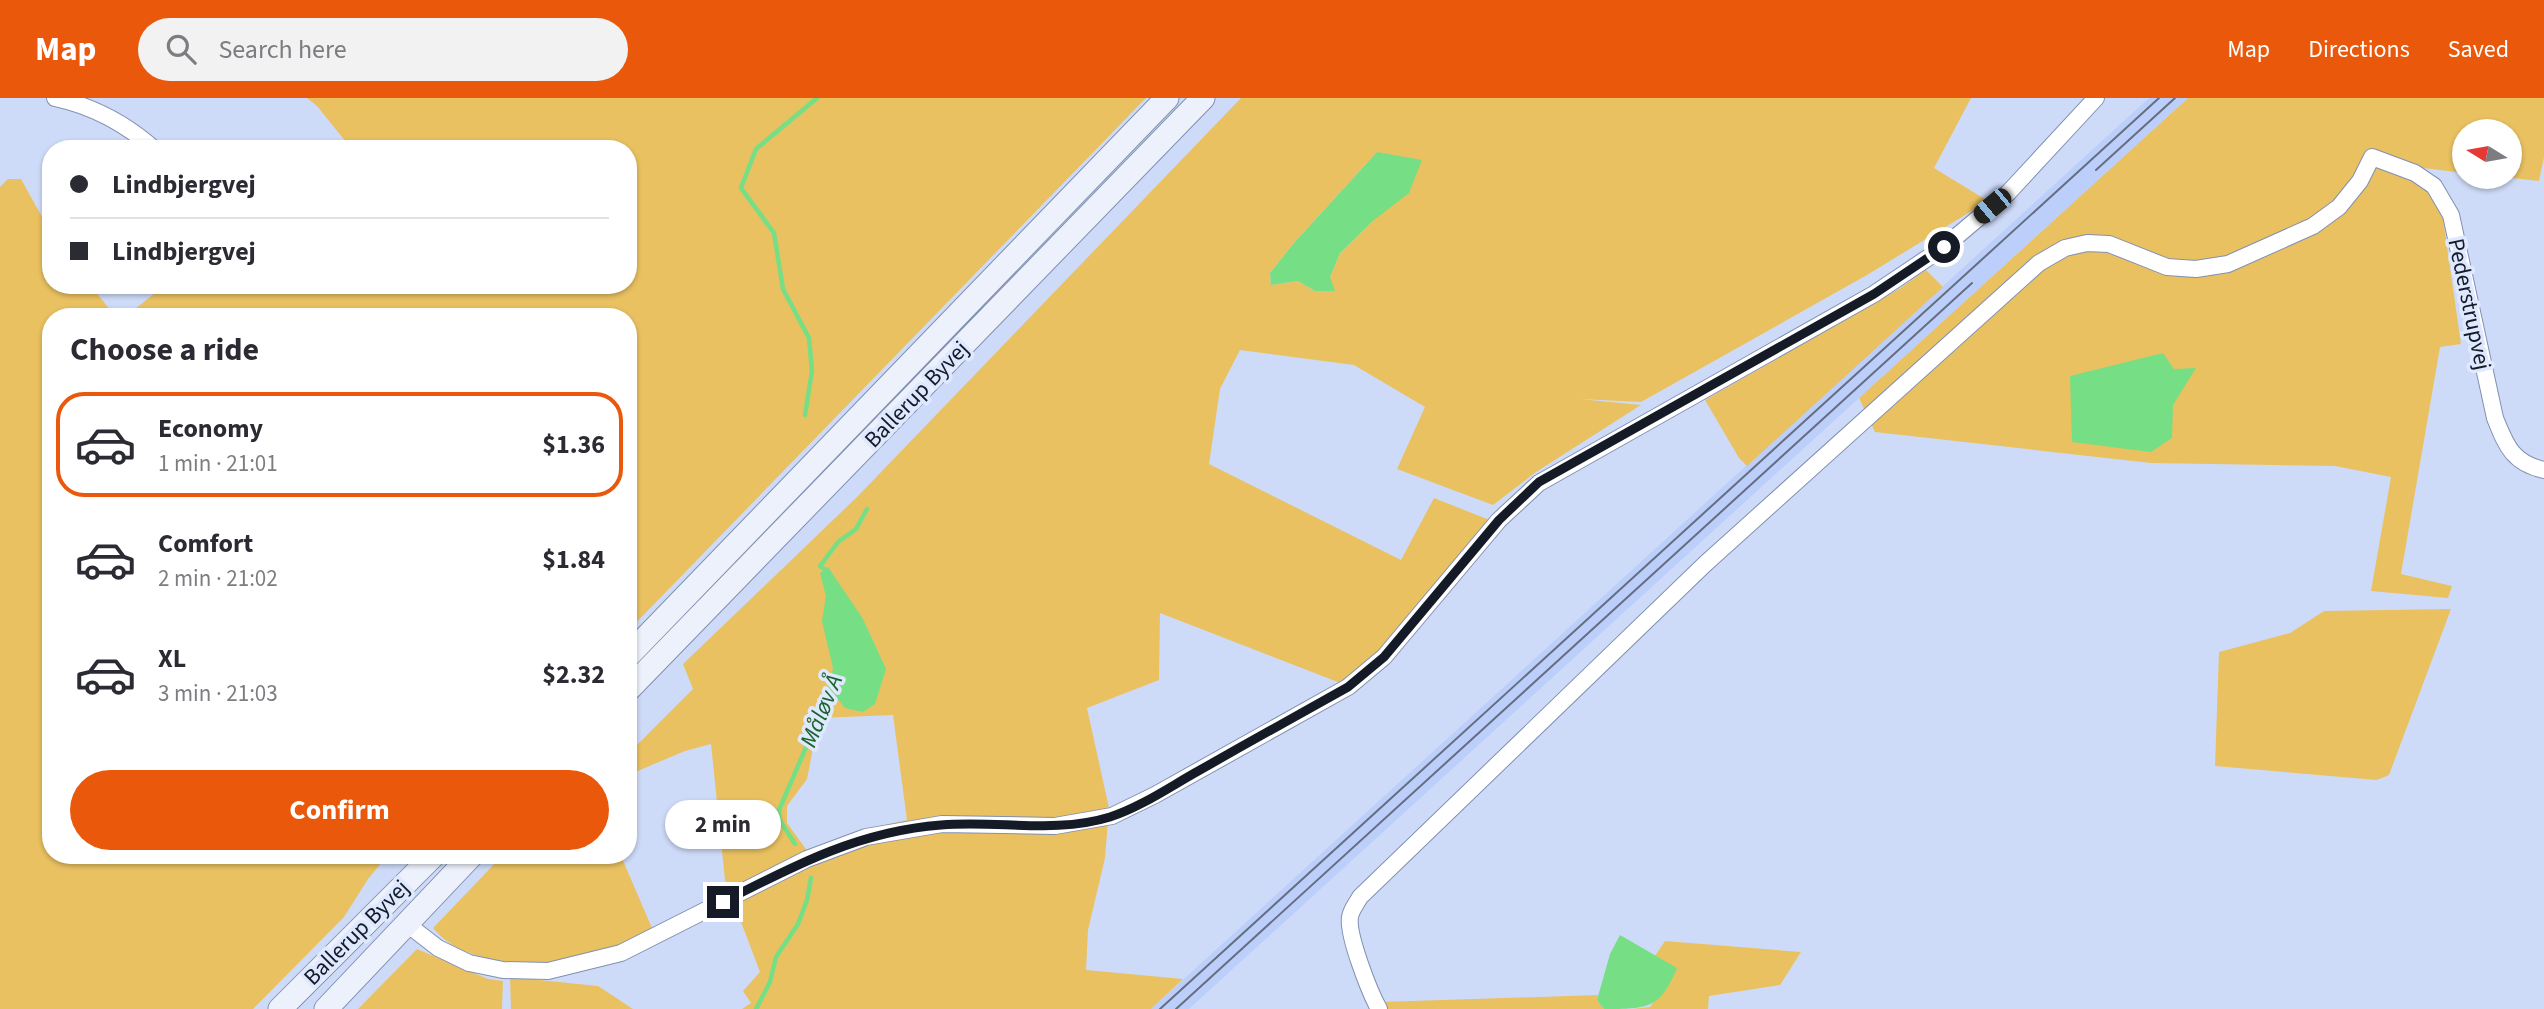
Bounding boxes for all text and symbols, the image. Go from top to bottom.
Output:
search box [138,18,628,81]
text: Map [35,26,96,73]
icon: search [162,30,200,68]
text: Search here [218,31,347,68]
text: Map [2227,32,2270,67]
text: Directions [2308,32,2410,67]
text: Saved [2448,32,2509,67]
north arrow [2452,119,2522,189]
map controls [2452,119,2522,189]
text: Lindbjergvej [112,166,256,203]
car [1970,184,2015,228]
route start [1928,231,1960,263]
text: Lindbjergvej [112,233,256,270]
street label: Pederstrupvej [2439,235,2500,373]
text: Choose a ride [70,327,259,373]
street label: Ballerup Byvej [857,333,976,455]
text: Economy [158,410,263,447]
icon: car [74,413,137,476]
text: $1.36 [542,426,605,463]
text: 1 min · 21:01 [158,447,278,480]
text: Comfort [158,525,253,562]
icon: car [74,528,137,591]
text: $1.84 [542,541,605,578]
text: 2 min · 21:02 [158,562,278,595]
text: XL [158,640,186,677]
icon: car [74,643,137,706]
text: $2.32 [542,656,605,693]
water label: Måløv Å [791,670,852,753]
text: 3 min · 21:03 [158,677,278,710]
button: Confirm [70,770,609,850]
callout: 2 min [665,800,781,850]
text: 2 min [695,808,751,841]
street label: Ballerup Byvej [296,872,417,993]
route end [707,886,739,918]

